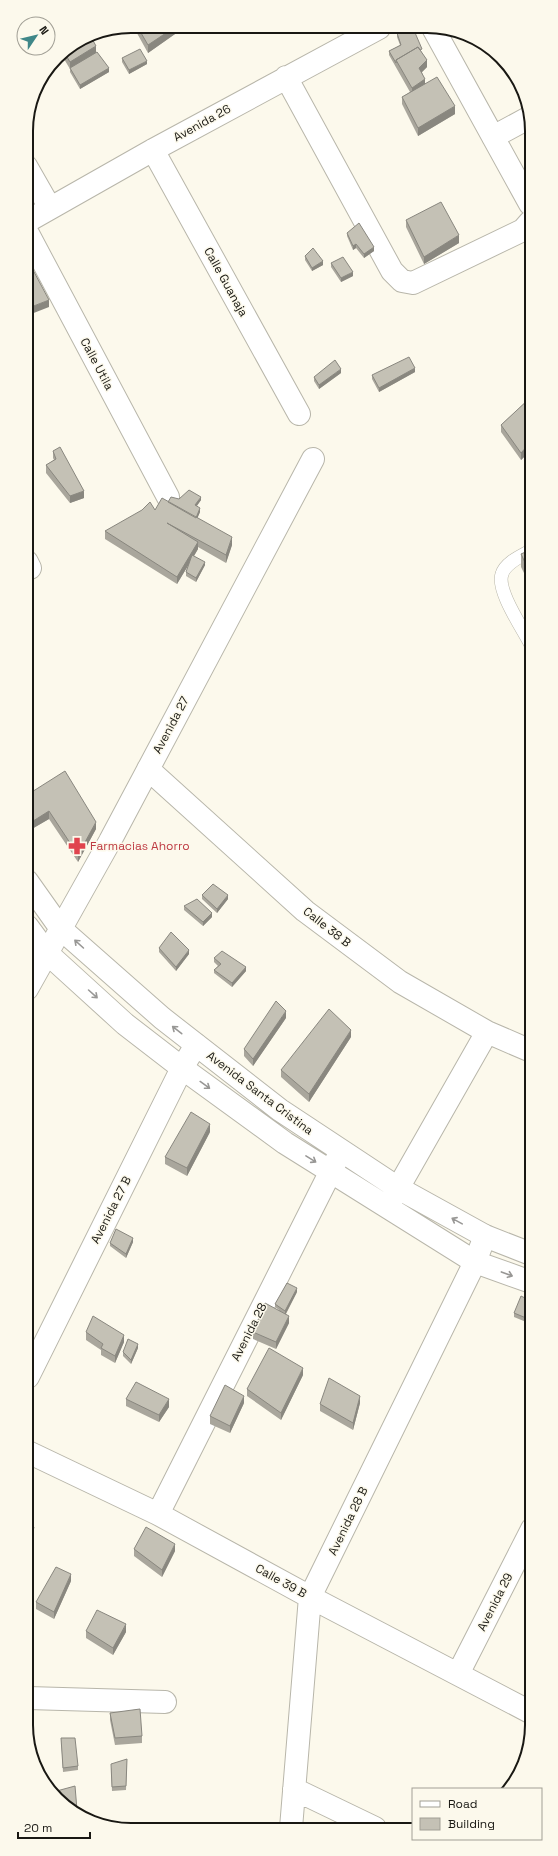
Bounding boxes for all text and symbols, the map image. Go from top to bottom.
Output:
north arrow [16,16,56,56]
text: N [36,23,52,37]
street label: Avenida 26 [170,101,234,145]
street label: Calle Guanaja [200,244,252,320]
street label: Calle Utila [77,335,117,393]
street label: Avenida 27 [149,693,193,756]
pharmacy icon: Farmacias Ahorro [67,836,87,856]
place label: Farmacias Ahorro [90,838,190,854]
street label: Calle 38 B [300,903,354,951]
one-way arrow [74,940,84,949]
one-way arrow [88,990,98,999]
one-way arrow [172,1025,183,1034]
street label: Avenida Santa Cristina [203,1048,317,1138]
one-way arrow [199,1081,210,1089]
one-way arrow [305,1156,317,1164]
street label: Avenida 27 B [87,1174,135,1246]
one-way arrow [452,1217,464,1225]
one-way arrow [501,1271,514,1278]
street label: Avenida 28 [227,1300,271,1364]
street label: Avenida 28 B [324,1484,372,1558]
street label: Calle 39 B [253,1560,310,1602]
street label: Avenida 29 [474,1570,516,1634]
legend [412,1788,542,1840]
text: Road [448,1796,477,1812]
scale bar [18,1814,90,1840]
text: Building [448,1816,495,1832]
text: 20 m [24,1820,52,1836]

